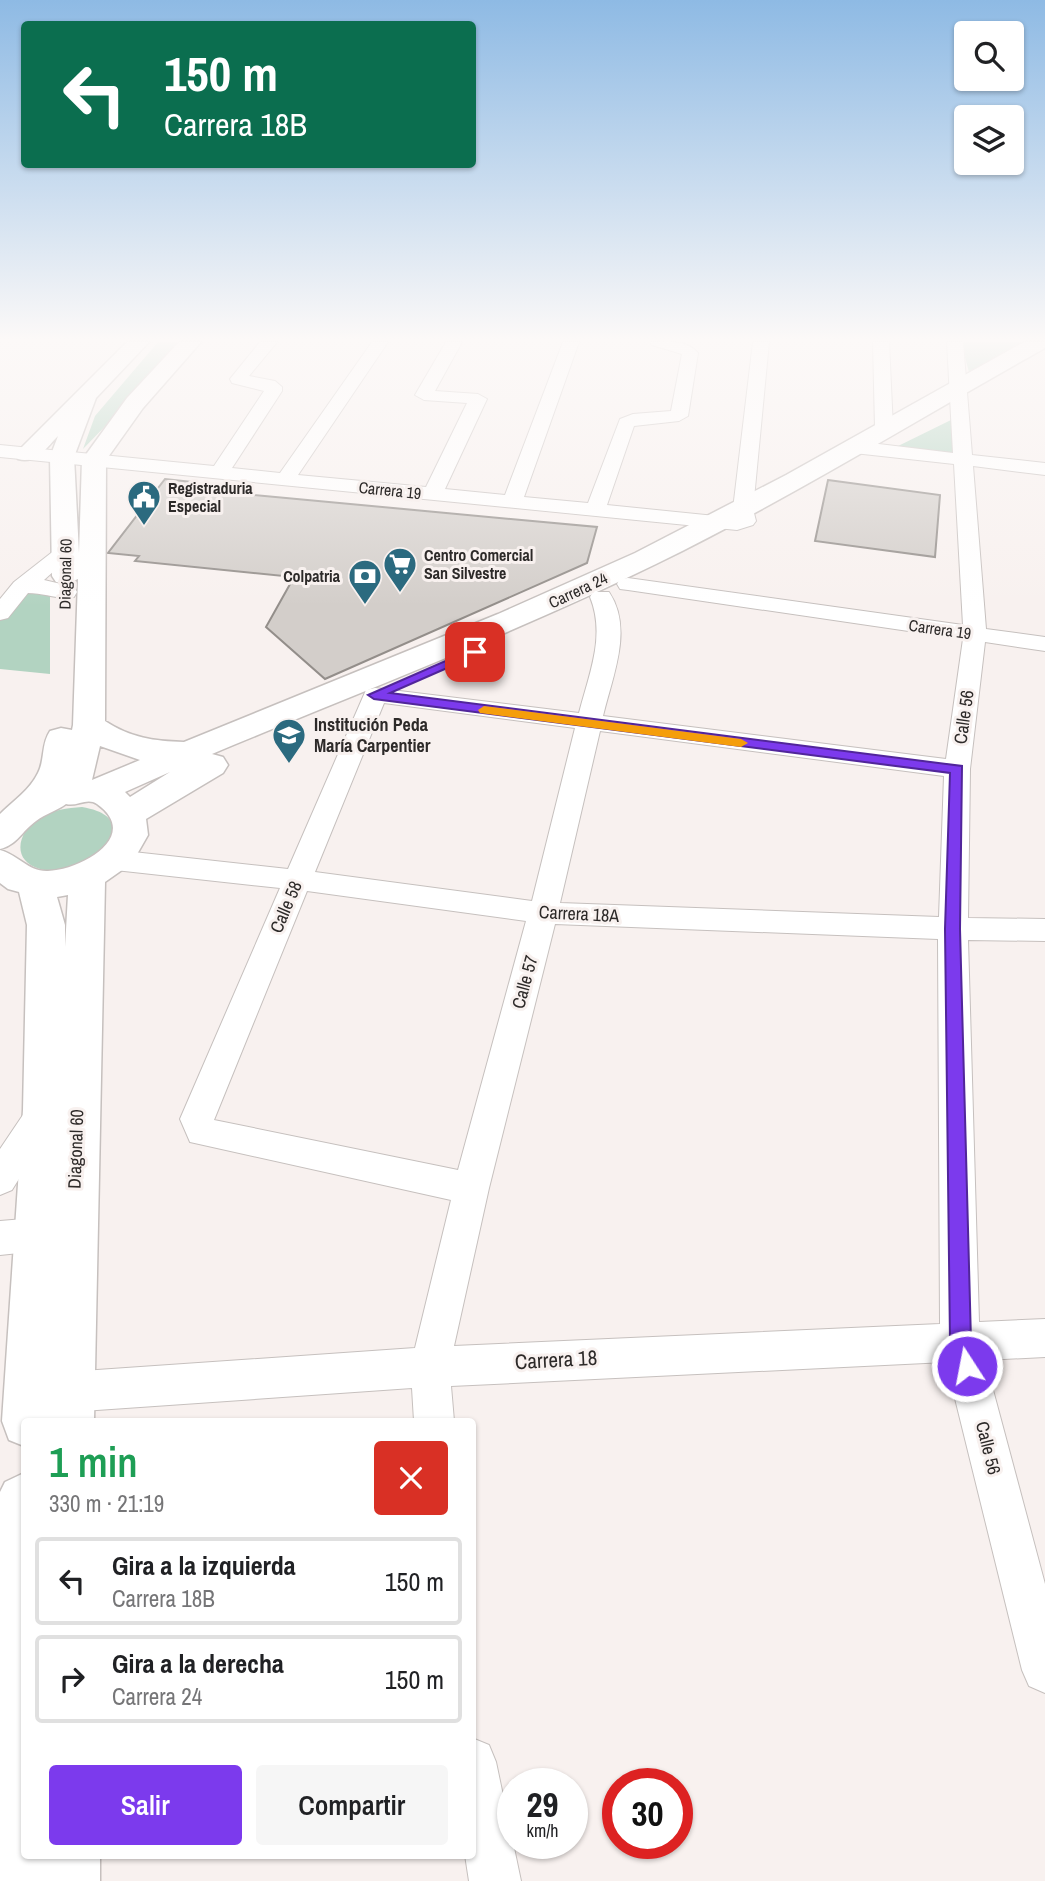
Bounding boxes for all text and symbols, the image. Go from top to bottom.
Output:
map controls [954,21,1024,175]
button: search [954,21,1024,91]
text: 150 m [164,40,278,106]
icon: left [49,49,140,140]
text: Carrera 18B [164,103,307,146]
button: layers [954,105,1024,175]
street label: Carrera 19 [358,476,422,504]
place label: Registraduria Especial [168,477,253,517]
public building icon: Registraduria Especial [125,478,163,527]
street label: Diagonal 60 [53,538,77,610]
place label: Centro Comercial San Silvestre [424,544,533,584]
supermarket icon: Centro Comercial San Silvestre [381,545,419,594]
bank icon: Colpatria [346,557,384,606]
place label: Colpatria [283,565,341,587]
street label: Carrera 24 [545,567,611,613]
street label: Carrera 19 [907,614,973,644]
pin [445,622,505,682]
icon: arrive [456,633,494,671]
street label: Calle 56 [947,688,980,745]
place label: Institución Peda María Carpentier [314,712,431,758]
school or university icon: Institución Peda María Carpentier [270,716,308,765]
street label: Calle 58 [263,877,308,937]
street label: Carrera 18A [538,899,620,928]
street label: Calle 57 [505,952,544,1011]
street label: Diagonal 60 [62,1109,89,1189]
position arrow [930,1329,1004,1403]
street label: Carrera 18 [514,1343,598,1376]
street label: Calle 56 [970,1419,1007,1477]
text: 1 min [49,1434,138,1490]
button: close [374,1441,448,1515]
text: 330 m · 21:19 [49,1488,164,1519]
text: Gira a la izquierda [112,1548,296,1583]
icon: left [53,1562,91,1600]
text: 150 m [385,1564,444,1599]
text: Carrera 18B [112,1583,215,1614]
text: Gira a la derecha [112,1646,284,1681]
icon: right [53,1660,91,1698]
text: 150 m [385,1662,444,1697]
text: Carrera 24 [112,1681,202,1712]
button: Salir [49,1765,242,1845]
button: Compartir [256,1765,448,1845]
speed limit sign: 30 [602,1768,693,1859]
text: 29 [527,1781,558,1828]
text: km/h [527,1818,559,1843]

